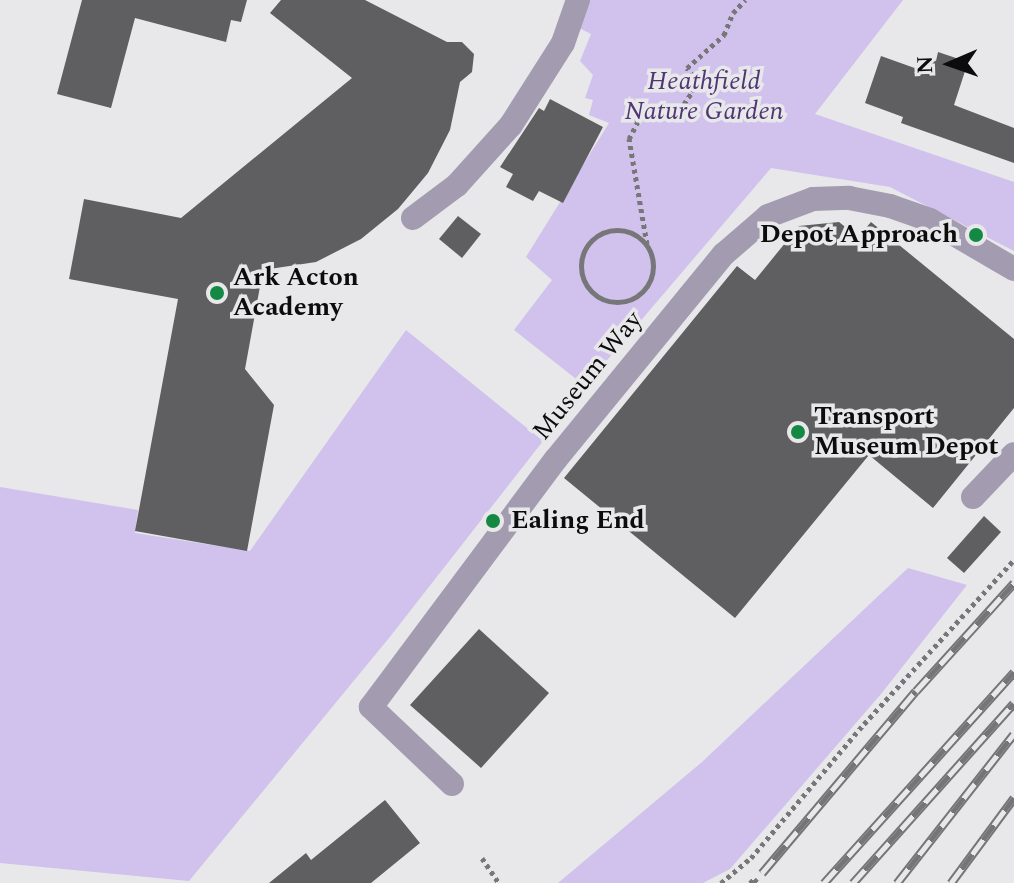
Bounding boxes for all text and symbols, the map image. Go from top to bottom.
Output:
north arrow [910,24,990,104]
text: N [909,55,942,74]
park label: Heathfield Nature Garden [625,66,783,128]
place label: Depot Approach [760,219,958,251]
marker: Depot Approach [965,224,987,246]
place label: Ark Acton Academy [233,262,359,324]
marker: Ark Acton Academy [208,284,226,302]
street label: Museum Way [527,305,649,447]
place label: Transport Museum Depot [814,401,999,462]
marker: Transport Museum Depot [789,423,807,441]
place label: Ealing End [511,505,645,537]
marker: Ealing End [482,510,504,532]

